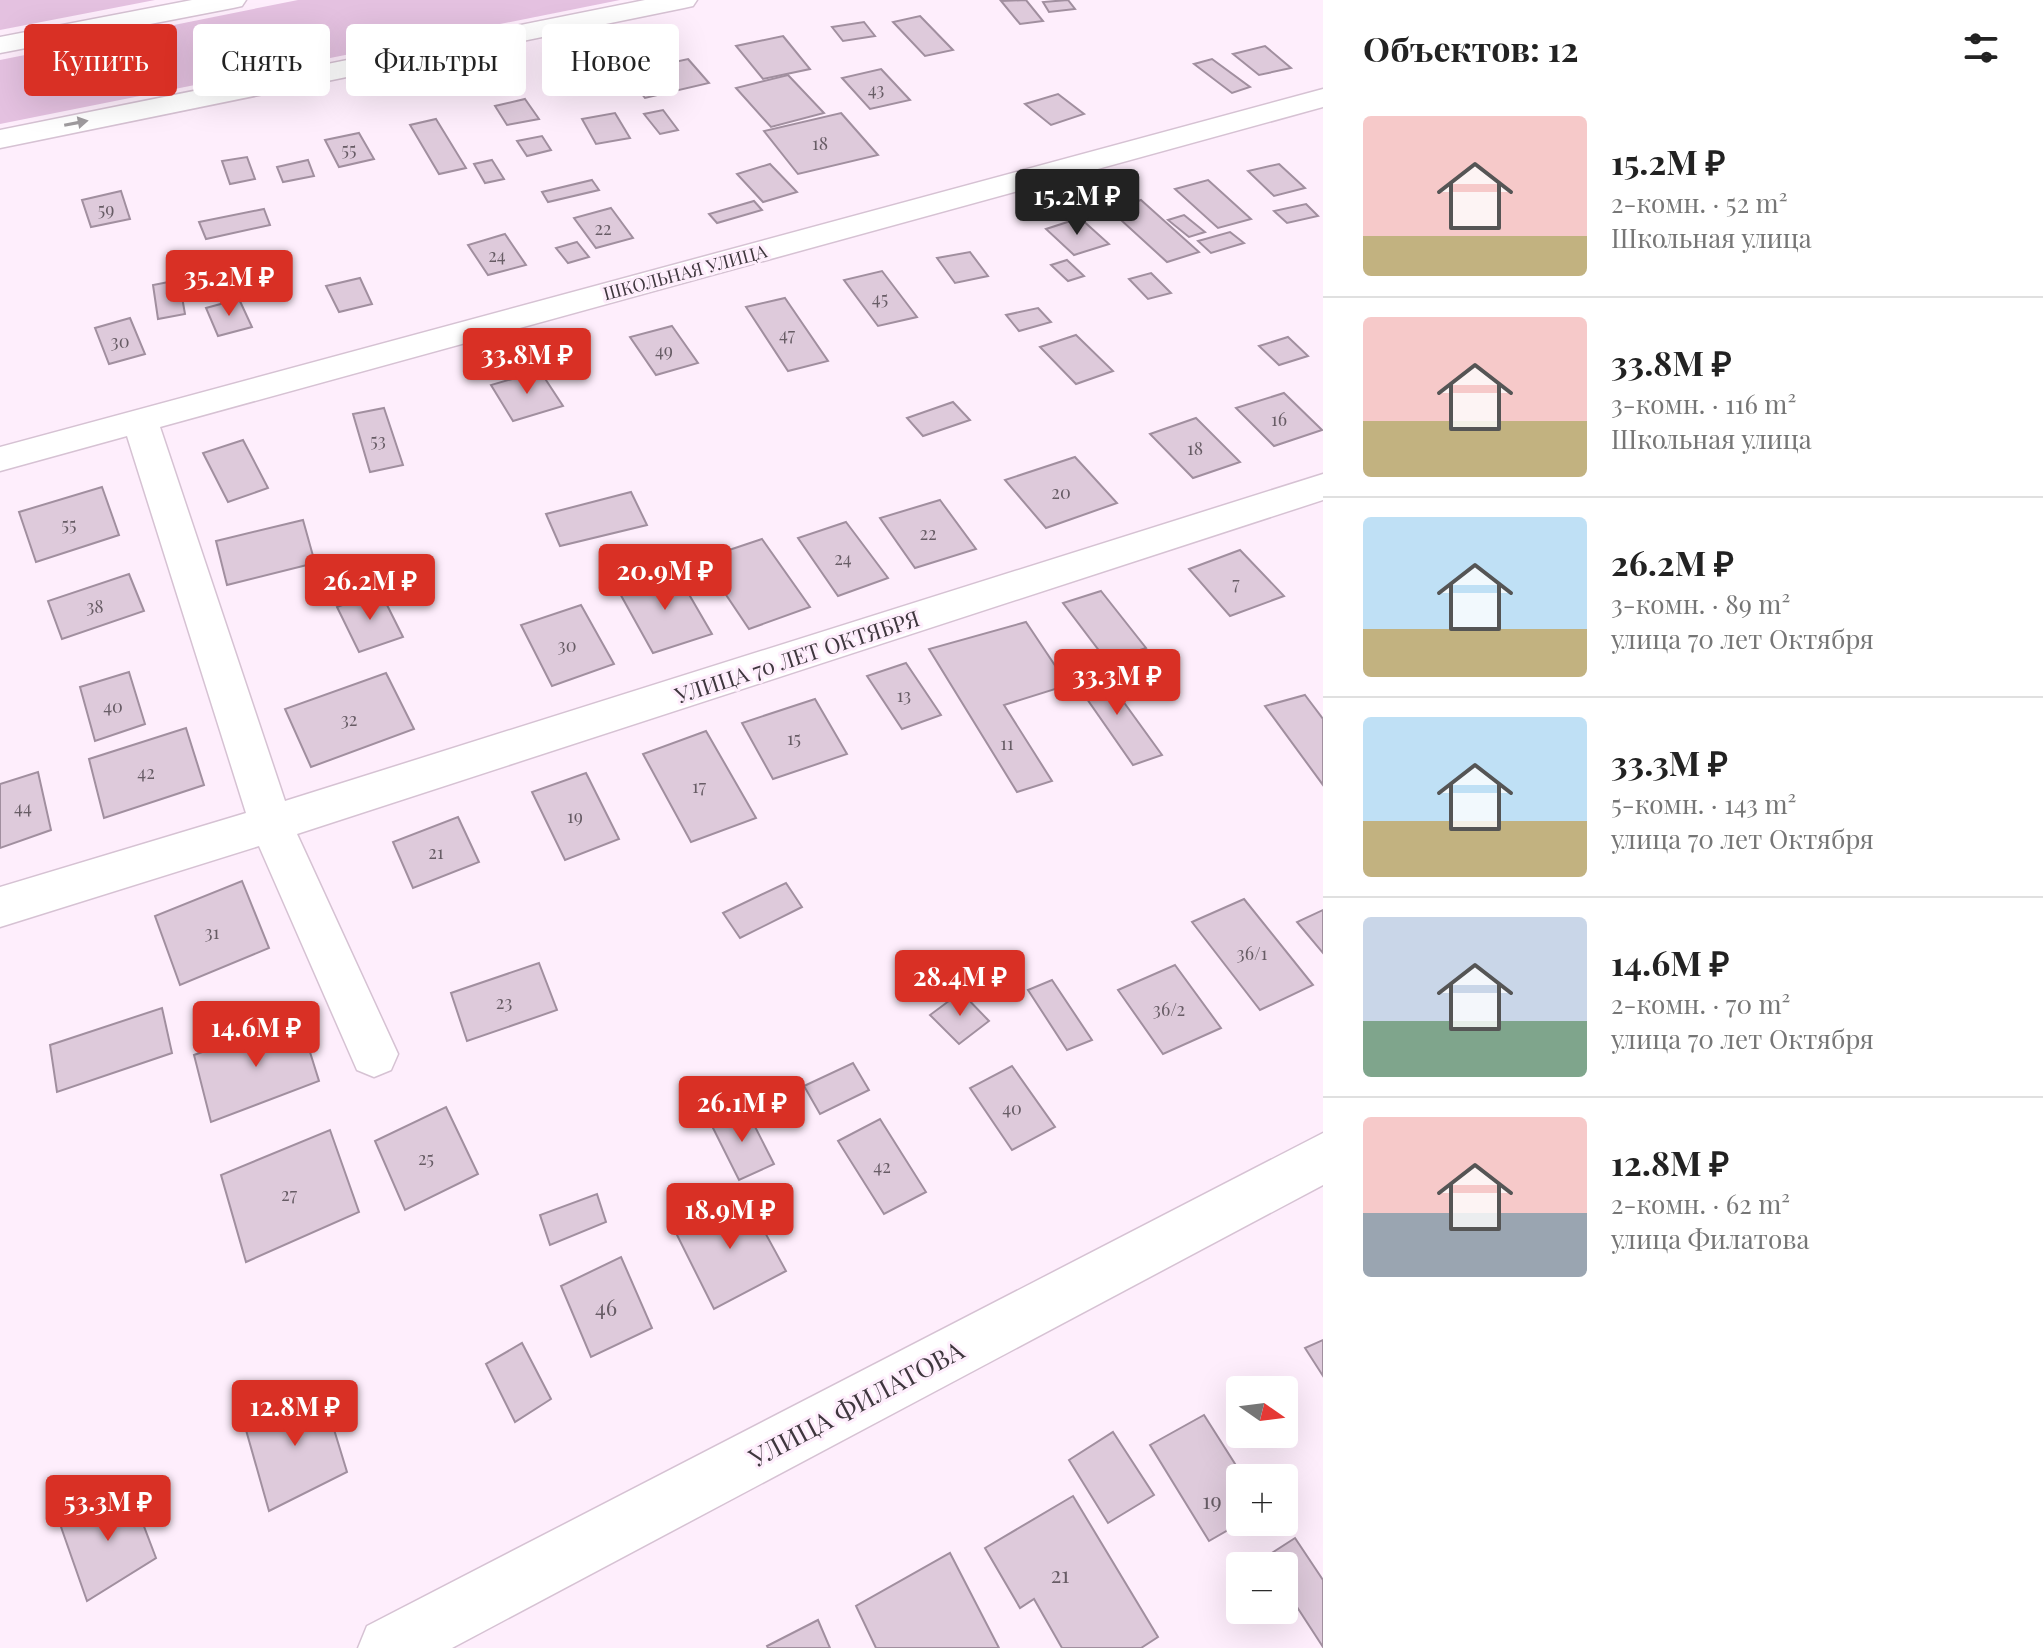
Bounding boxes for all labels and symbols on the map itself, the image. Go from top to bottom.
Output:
house number: 43 [868,77,884,101]
one-way arrow [64,116,89,129]
house number: 18 [812,131,828,155]
house number: 55 [342,137,356,161]
pin: 15.2M ₽ [1003,169,1151,237]
house number: 59 [98,197,114,221]
house number: 22 [594,216,612,240]
street label: ШКОЛЬНАЯ УЛИЦА [600,238,770,305]
house number: 24 [488,243,506,267]
pin: 35.2M ₽ [155,250,303,318]
house number: 45 [872,286,888,310]
house number: 47 [779,322,796,346]
pin: 33.8M ₽ [453,328,601,396]
house number: 30 [111,329,129,353]
house number: 49 [655,338,673,362]
house number: 16 [1271,407,1287,431]
house number: 53 [370,428,386,452]
house number: 18 [1187,436,1203,460]
house number: 20 [1051,480,1071,504]
house number: 55 [62,512,76,536]
house number: 22 [919,521,937,545]
pin: 20.9M ₽ [591,544,739,612]
house number: 24 [834,546,852,570]
pin: 26.2M ₽ [296,554,444,622]
house number: 7 [1232,571,1240,595]
house number: 38 [86,594,104,618]
street label: УЛИЦА 70 ЛЕТ ОКТЯБРЯ [670,602,923,710]
house number: 30 [558,633,576,657]
pin: 33.3M ₽ [1043,649,1191,717]
house number: 13 [897,683,911,707]
house number: 40 [103,694,123,718]
house number: 32 [341,707,357,731]
house number: 15 [787,726,801,750]
house number: 11 [1000,731,1014,755]
house number: 42 [137,760,155,784]
house number: 17 [692,774,707,798]
house number: 44 [14,795,32,819]
house number: 19 [567,804,583,828]
house number: 21 [428,840,444,864]
house number: 31 [205,920,220,944]
house number: 36/1 [1237,941,1268,965]
pin: 28.4M ₽ [886,950,1034,1018]
house number: 23 [496,990,512,1014]
house number: 36/2 [1153,997,1185,1021]
pin: 14.6M ₽ [182,1001,330,1069]
pin: 26.1M ₽ [668,1076,816,1144]
house number: 40 [1002,1096,1022,1120]
house number: 25 [418,1146,434,1170]
house number: 42 [873,1154,891,1178]
house number: 27 [281,1182,298,1206]
pin: 18.9M ₽ [656,1183,804,1251]
house number: 46 [595,1292,617,1322]
street label: УЛИЦА ФИЛАТОВА [742,1331,970,1475]
north arrow [1226,1376,1298,1448]
pin: 12.8M ₽ [221,1380,369,1448]
pin: 53.3M ₽ [34,1475,182,1543]
house number: 19 [1202,1485,1222,1515]
house number: 21 [1051,1559,1069,1589]

